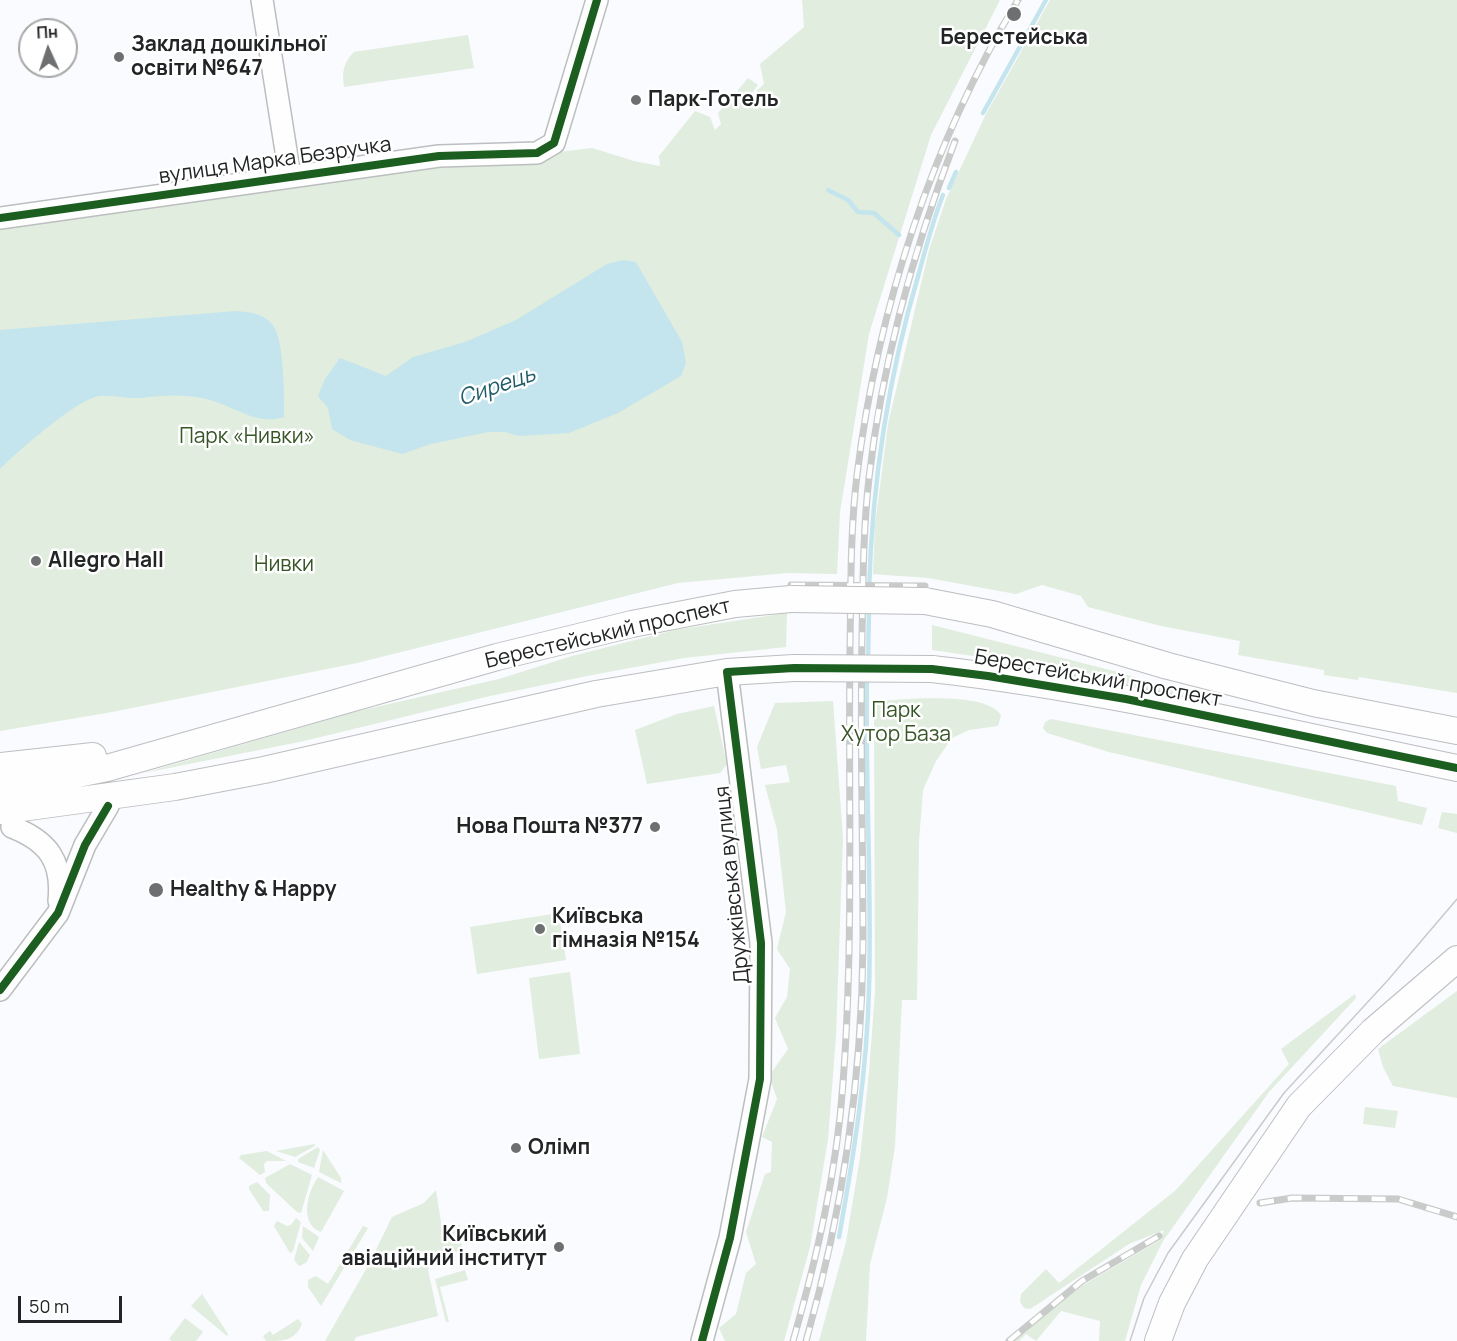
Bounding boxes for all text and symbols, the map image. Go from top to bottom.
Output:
marker: Берестейська [1005,5,1023,23]
north arrow [18,18,78,78]
text: Пн [36,20,58,44]
place label: Берестейська [940,25,1088,51]
place label: Заклад дошкільної освіти №647 [131,32,326,82]
marker: Заклад дошкільної освіти №647 [112,50,126,64]
place label: Парк-Готель [648,87,779,113]
marker: Парк-Готель [629,93,643,107]
street label: вулиця Марка Безручка [157,132,393,190]
water label: Сирець [455,362,539,412]
park label: Парк «Нивки» [179,424,315,450]
place label: Allegro Hall [48,548,164,574]
park label: Нивки [254,552,314,578]
marker: Allegro Hall [29,554,43,568]
street label: Берестейський проспект [483,593,733,675]
street label: Берестейський проспект [972,645,1224,713]
park label: Парк Хутор База [841,698,951,748]
street label: Дружківська вулиця [710,785,756,985]
place label: Нова Пошта №377 [456,814,643,840]
marker: Нова Пошта №377 [648,820,662,834]
place label: Healthy & Happy [170,877,336,903]
marker: Healthy & Happy [147,881,165,899]
place label: Київська гімназія №154 [552,904,700,954]
marker: Київська гімназія №154 [533,922,547,936]
place label: Олімп [528,1135,590,1161]
marker: Олімп [509,1141,523,1155]
place label: Київський авіаційний інститут [341,1222,547,1272]
marker: Київський авіаційний інститут [552,1240,566,1254]
scale bar [21,1284,124,1322]
text: 50 m [29,1294,69,1318]

